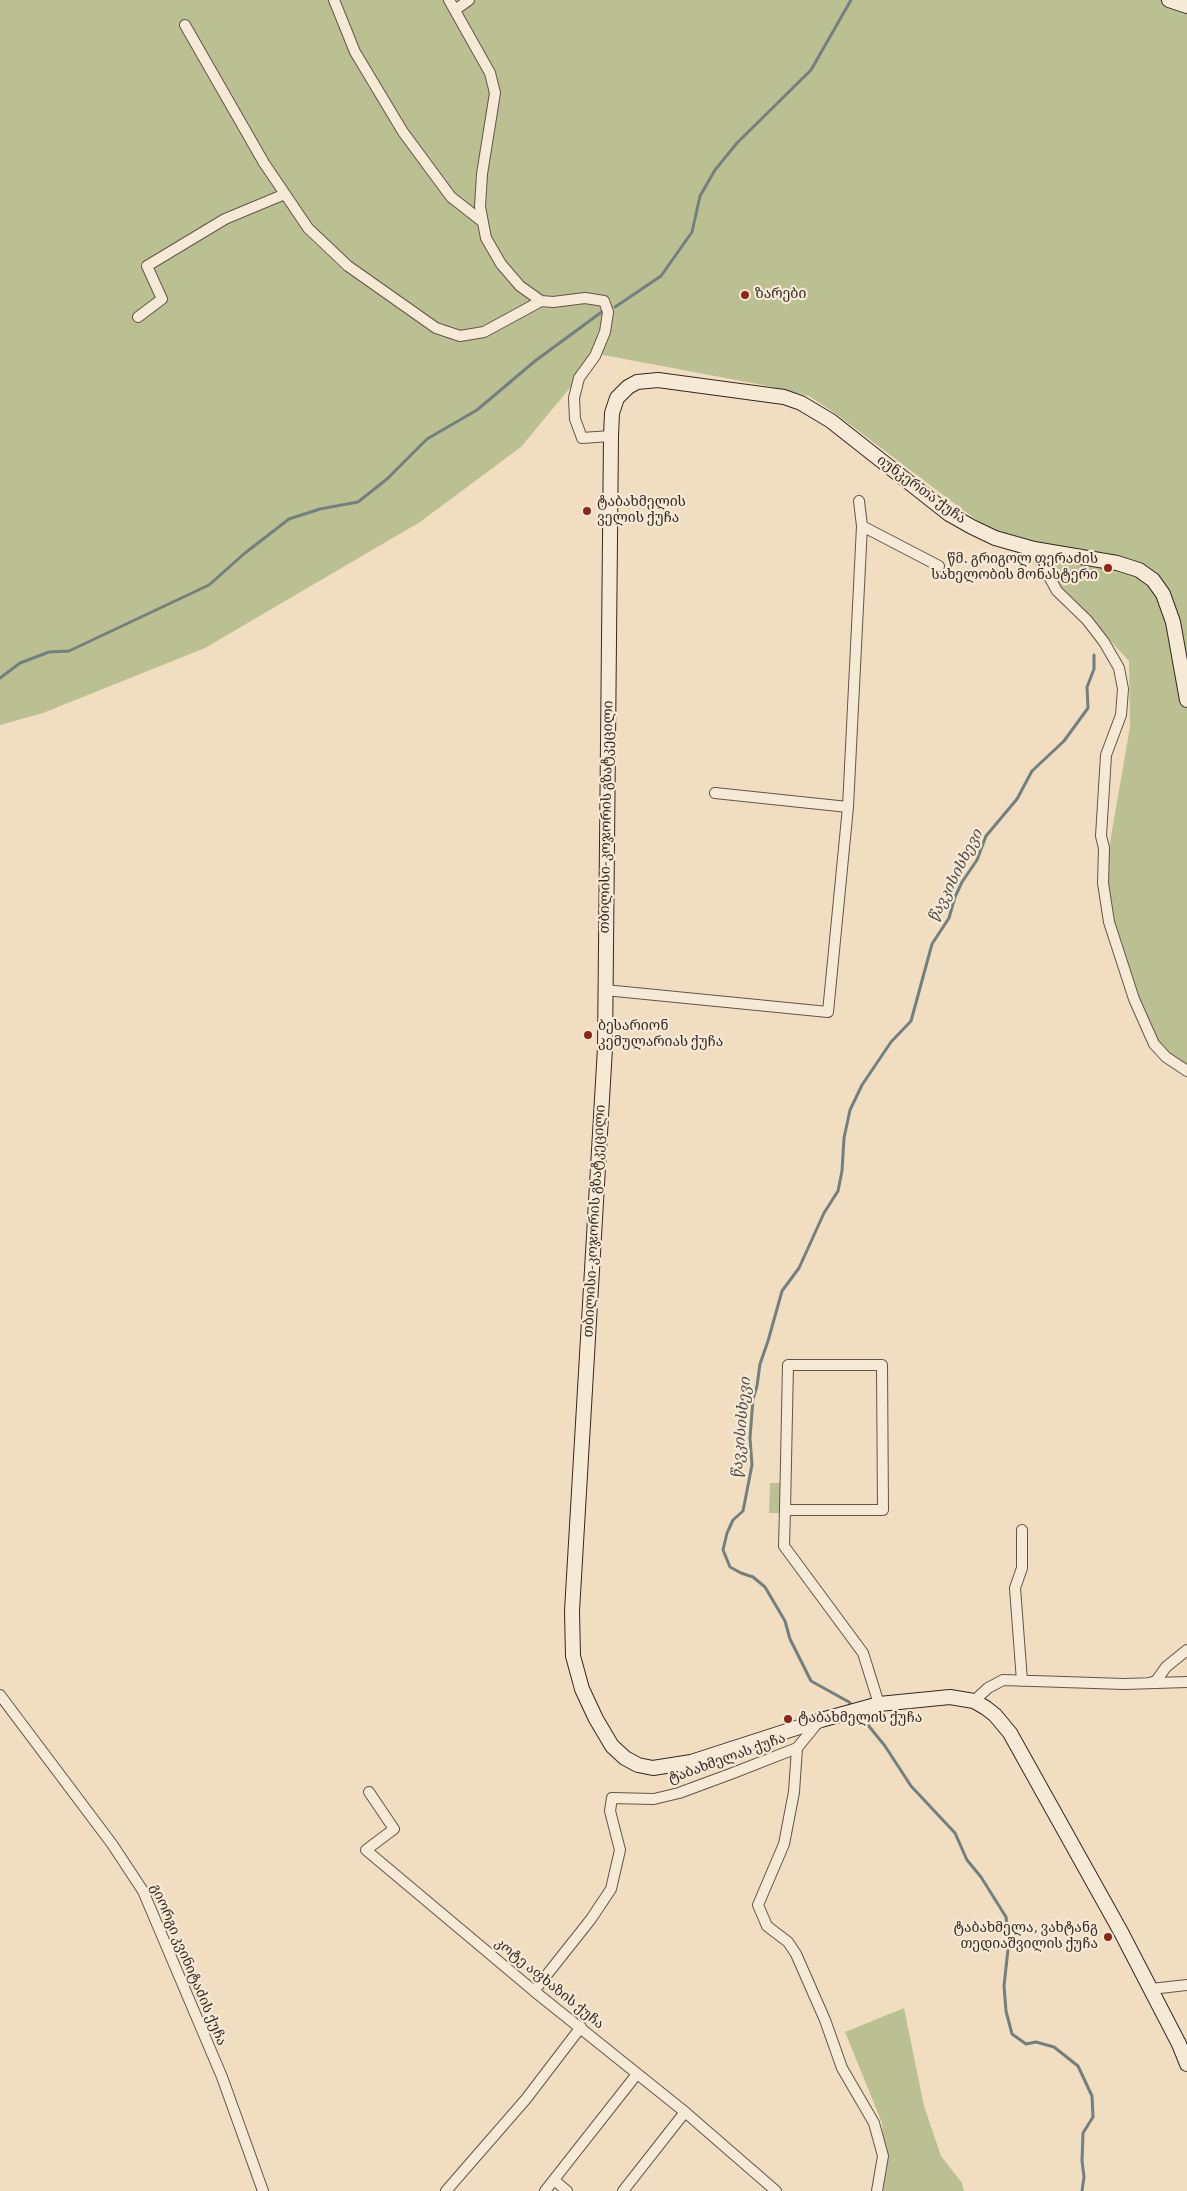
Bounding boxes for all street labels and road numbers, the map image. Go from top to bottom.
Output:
street label: იუნკერთა ქუჩა [873,452,969,528]
street label: თბილისი-კოჯორის გზატკეცილი [597,700,617,934]
street label: თბილისი-კოჯორის გზატკეცილი [581,1104,609,1338]
street label: ტაბახმელას ქუჩა [666,1730,788,1788]
street label: გიორგი კვინიტაძის ქუჩა [146,1882,230,2048]
street label: კოტე აფხაზის ქუჩა [491,1935,607,2033]

